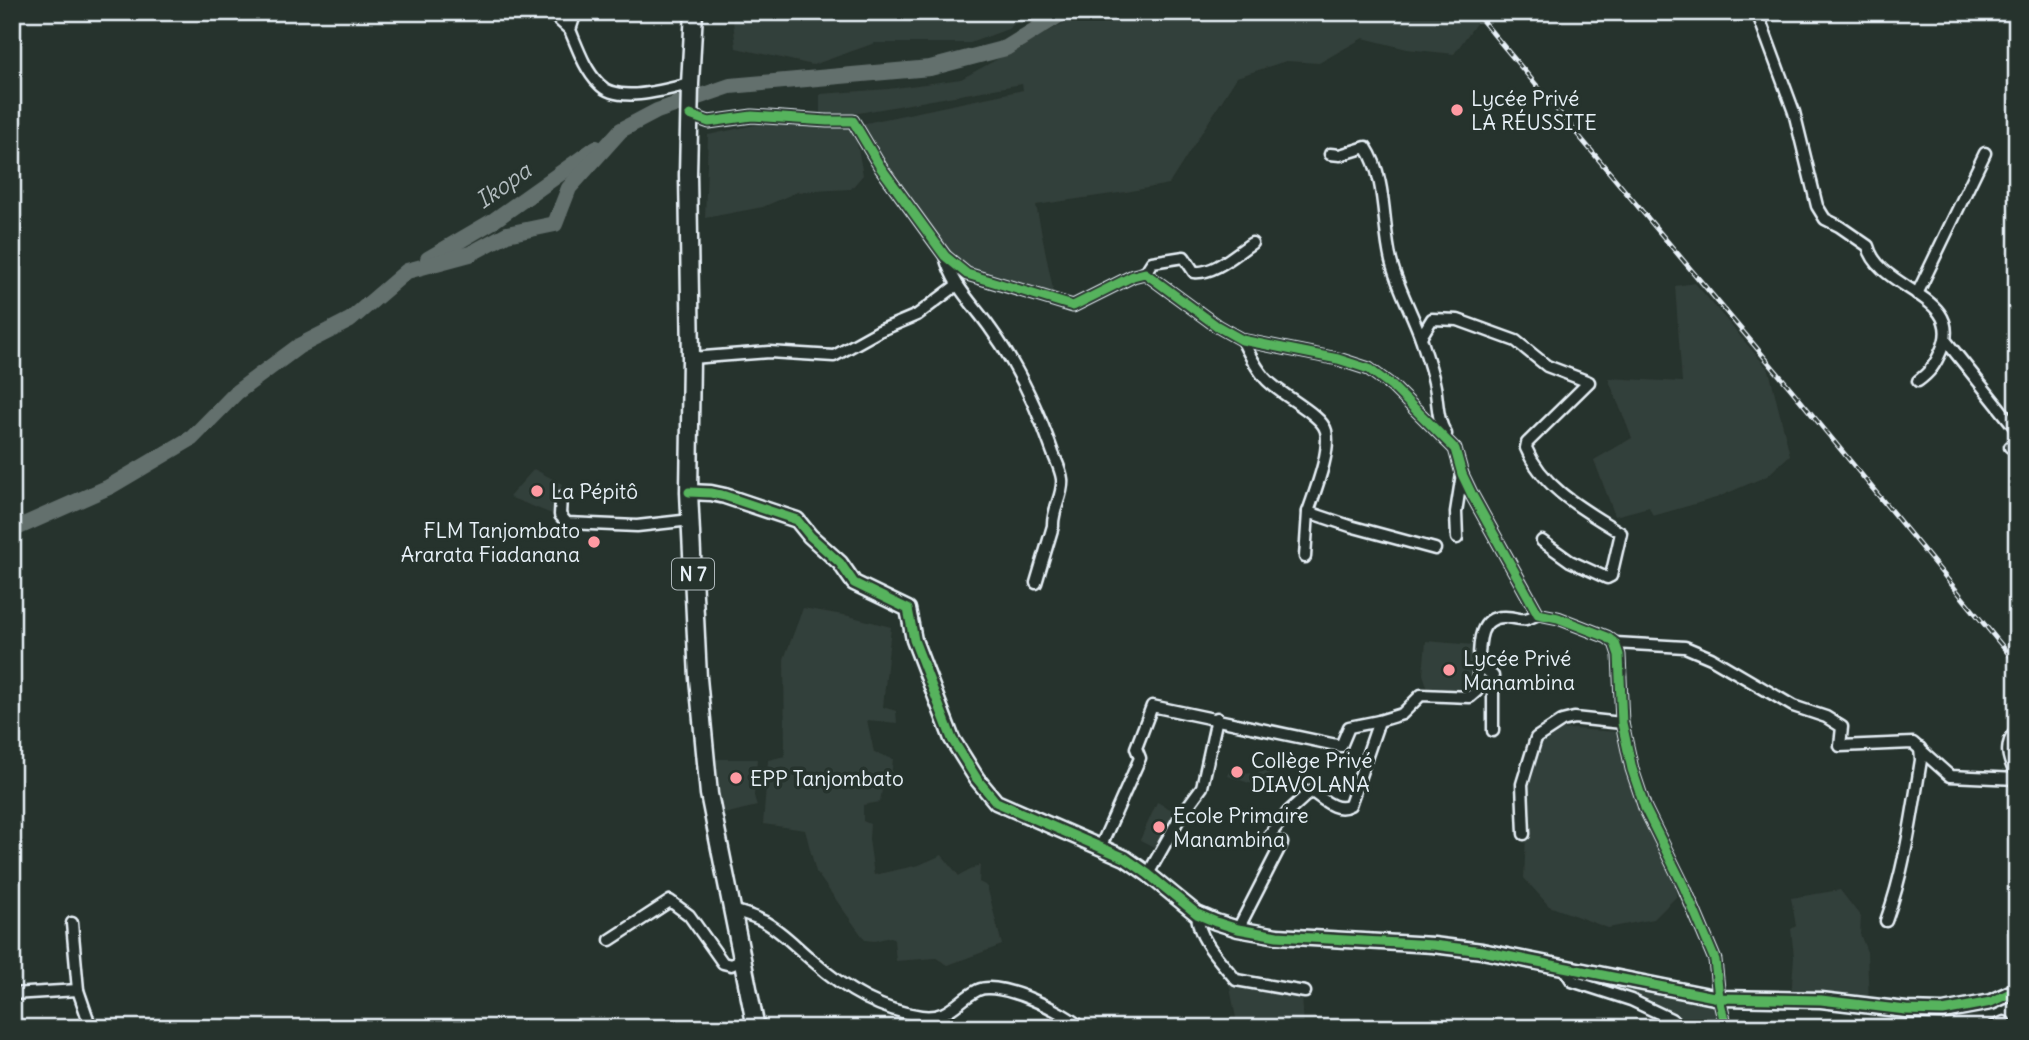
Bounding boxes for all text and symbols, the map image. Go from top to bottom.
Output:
place label: Lycée Privé LA RÉUSSITE [1471,85,1597,136]
marker: Lycée Privé LA RÉUSSITE [1449,102,1465,118]
water label: Ikopa [470,155,538,214]
place label: La Pépitô [551,478,638,505]
marker: La Pépitô [529,483,545,499]
place label: FLM Tanjombato Ararata Fiadanana [401,517,580,568]
marker: FLM Tanjombato Ararata Fiadanana [586,534,602,550]
road number: N 7 [672,558,714,590]
place label: Lycée Privé Manambina [1463,645,1575,696]
marker: Lycée Privé Manambina [1441,662,1457,678]
place label: Collège Privé DIAVOLANA [1251,747,1373,798]
marker: Collège Privé DIAVOLANA [1229,764,1245,780]
place label: EPP Tanjombato [750,765,904,792]
marker: EPP Tanjombato [728,770,744,786]
place label: Ecole Primaire Manambina [1173,802,1309,853]
marker: Ecole Primaire Manambina [1151,819,1167,835]

